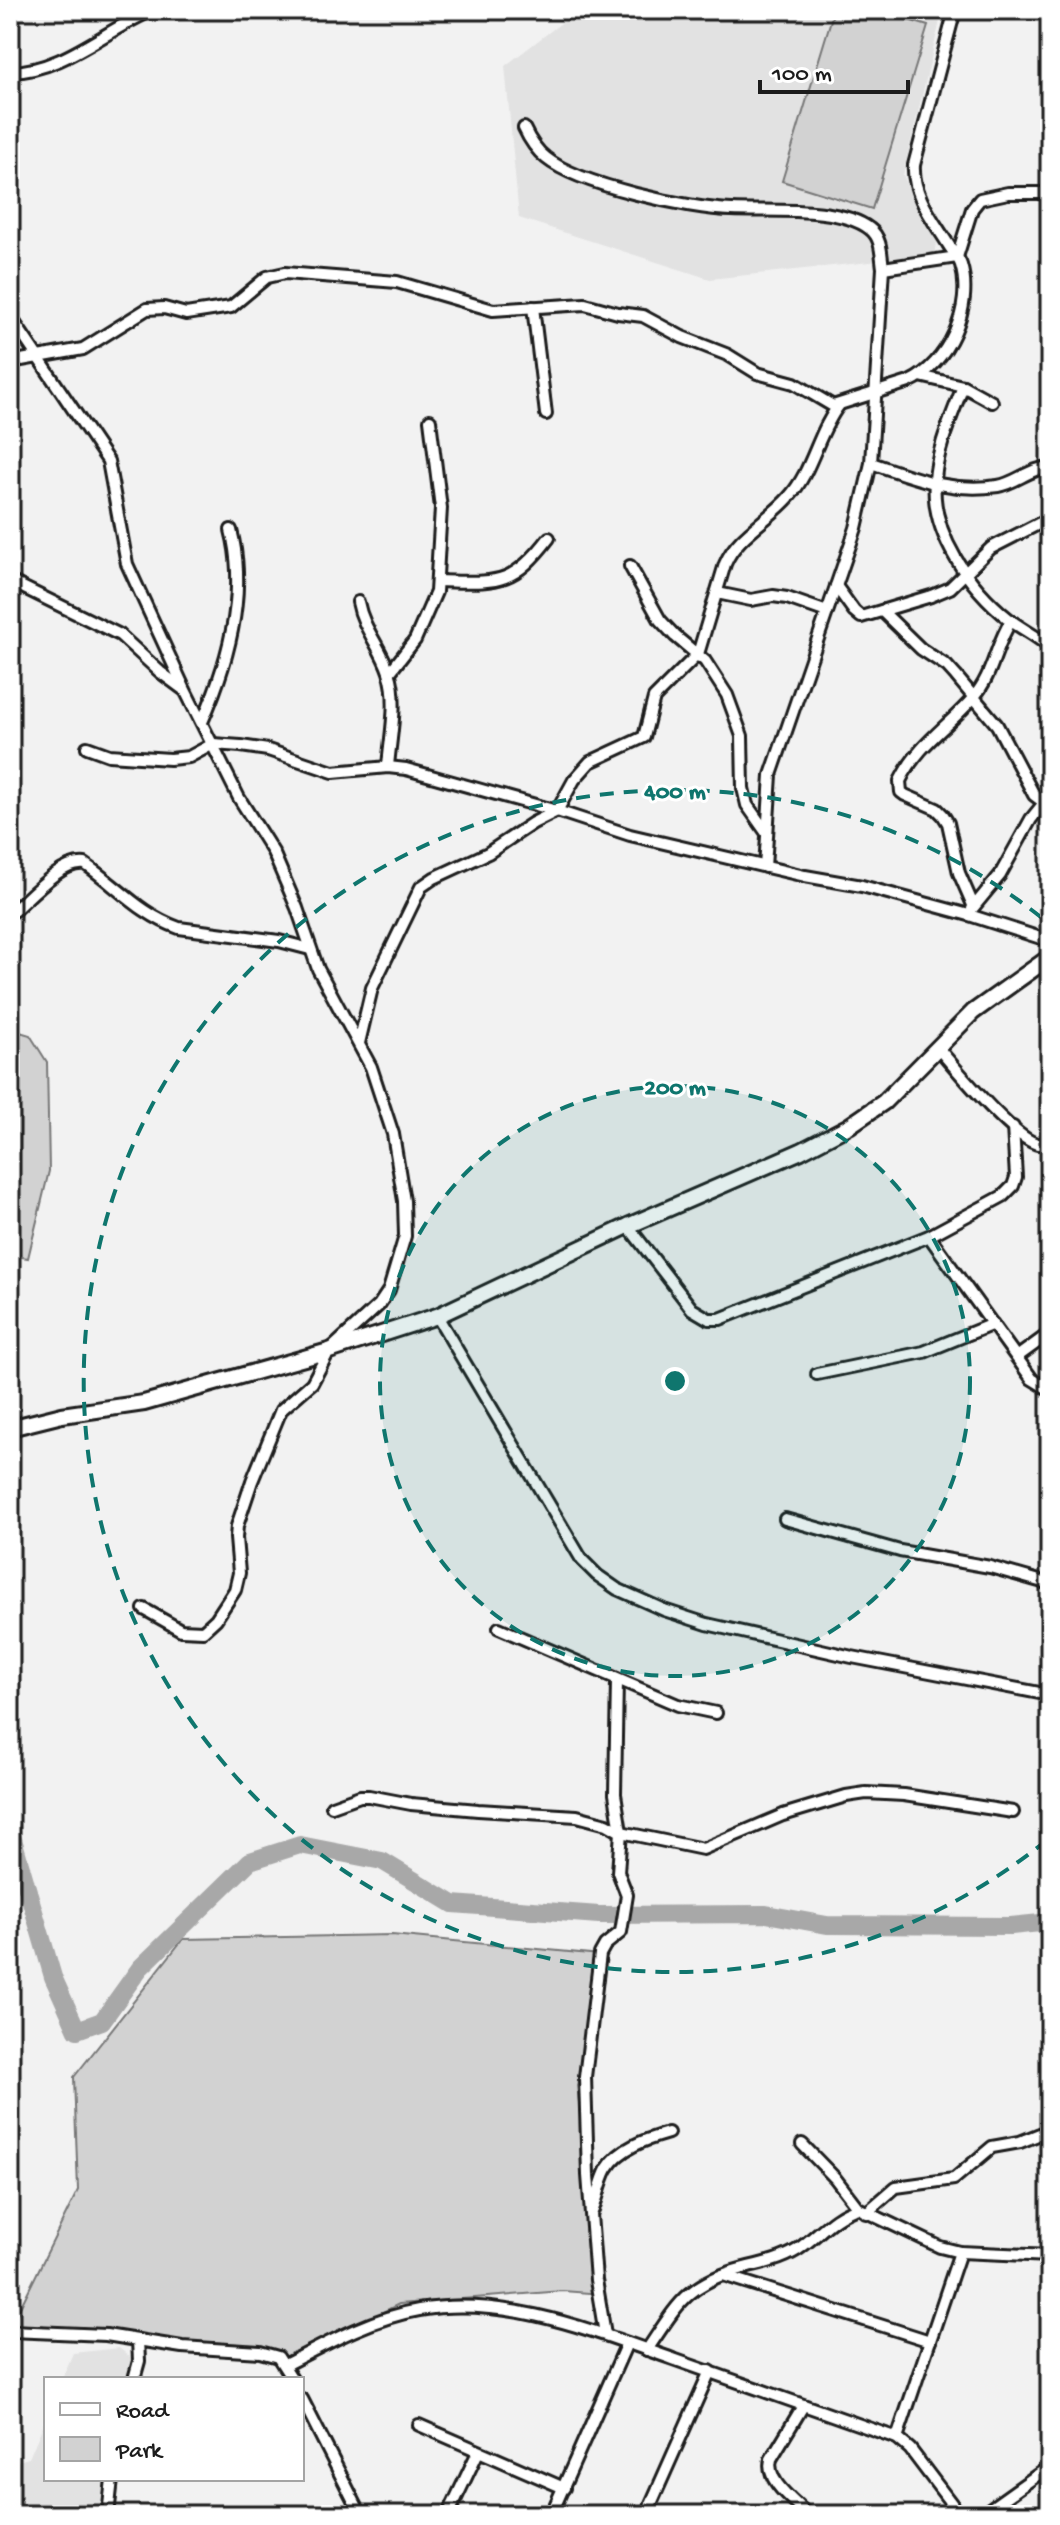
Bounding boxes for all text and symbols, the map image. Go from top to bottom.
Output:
scale bar [760,44,908,94]
text: 100 m [771,61,832,90]
text: 400 m [643,779,706,808]
text: 200 m [644,1075,706,1104]
centre of rings [661,1367,689,1395]
legend [44,2377,304,2481]
text: Road [116,2398,170,2427]
text: Park [115,2438,164,2467]

